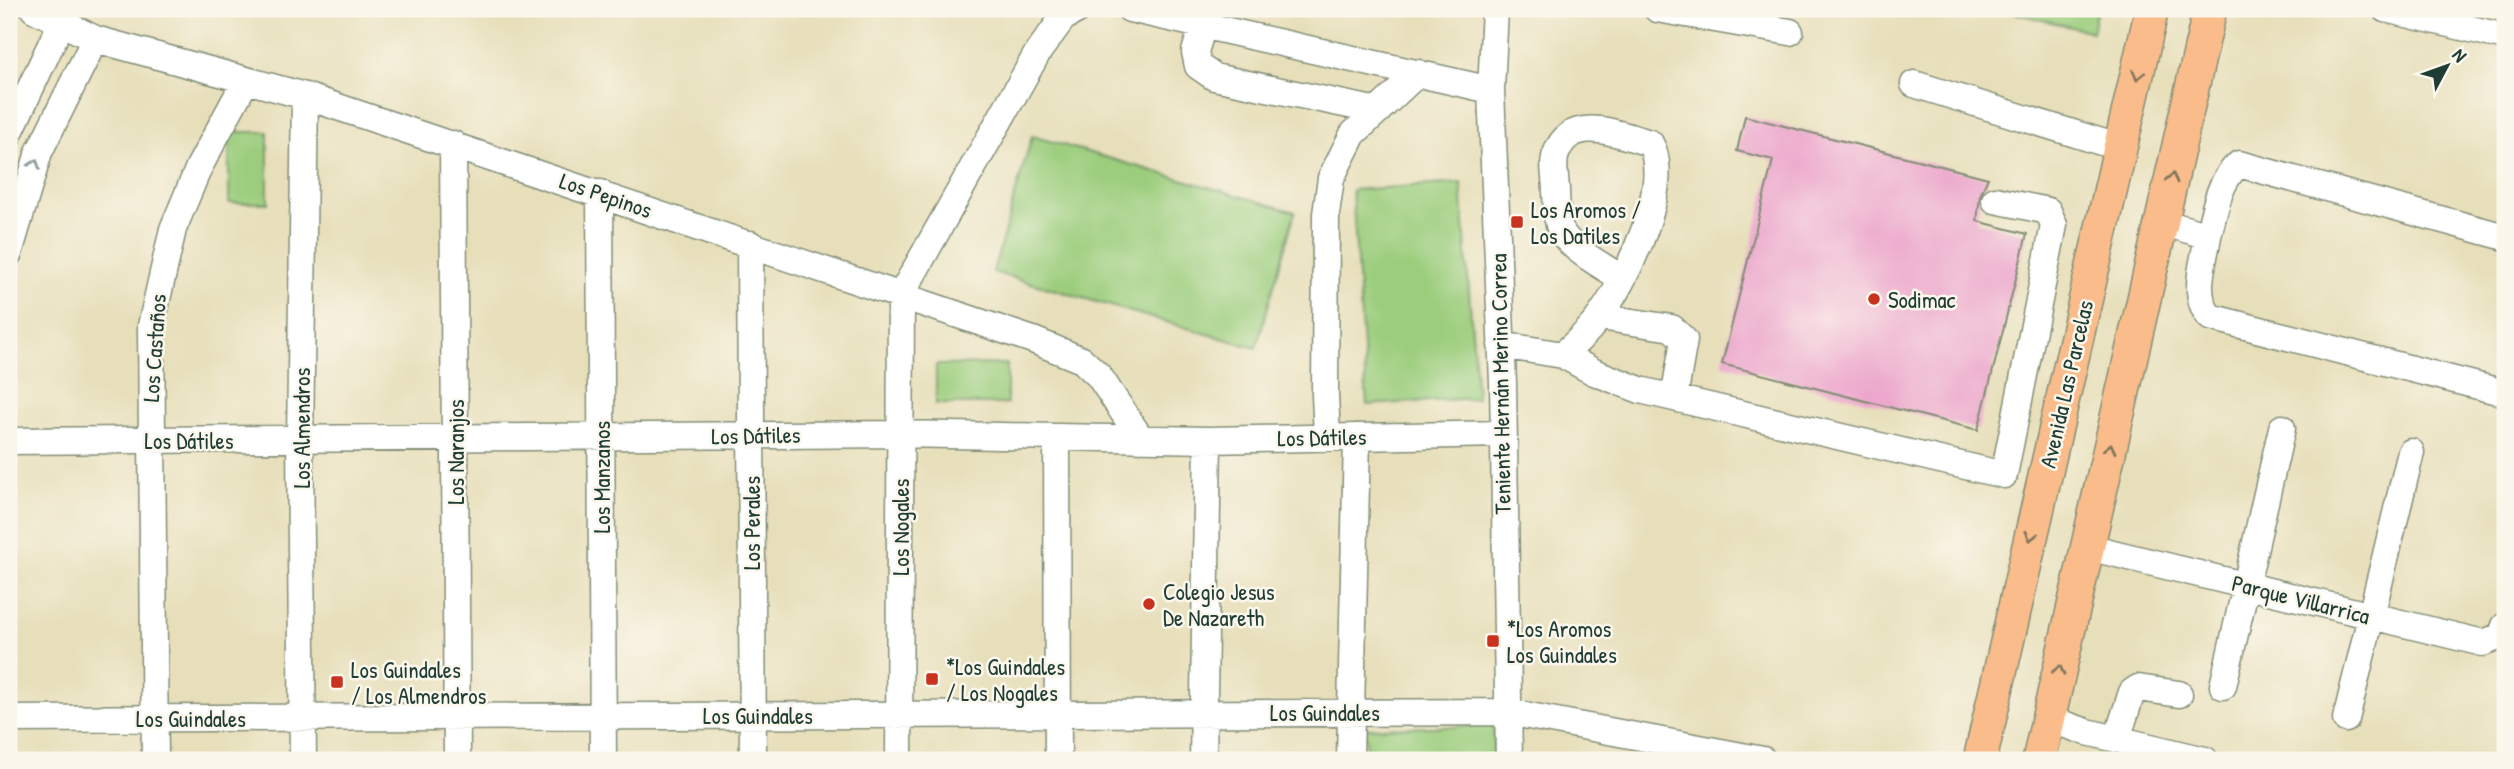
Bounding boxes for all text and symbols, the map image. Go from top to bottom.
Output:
north arrow [2412,32,2482,102]
text: N [2447,43,2473,67]
one-way arrow [2131,69,2146,81]
one-way arrow [27,159,41,171]
street label: Los Pepinos [556,165,656,225]
one-way arrow [2163,173,2178,185]
place label: Los Aromos / Los Datiles [1531,194,1641,251]
marker: Los Aromos / Los Datiles [1509,214,1525,230]
street label: Teniente Hernán Merino Correa [1482,253,1518,515]
place label: Sodimac [1888,284,1956,315]
marker: Sodimac [1866,291,1882,307]
street label: Los Castaños [135,293,173,403]
street label: Avenida Las Parcelas [2032,297,2100,471]
street label: Los Almendros [286,368,317,488]
street label: Los Naranjos [440,399,471,505]
street label: Los Dátiles [711,419,801,451]
street label: Los Manzanos [586,421,617,533]
street label: Los Dátiles [1277,421,1367,453]
street label: Los Dátiles [144,425,234,456]
one-way arrow [2102,442,2117,454]
street label: Los Perales [736,476,767,570]
street label: Los Nogales [885,478,916,575]
one-way arrow [2025,530,2039,542]
street label: Parque Villarrica [2229,567,2373,631]
place label: Colegio Jesus De Nazareth [1163,576,1275,633]
marker: Colegio Jesus De Nazareth [1141,596,1157,612]
place label: *Los Aromos Los Guindales [1507,613,1617,670]
marker: *Los Aromos Los Guindales [1485,633,1501,649]
place label: *Los Guindales / Los Nogales [946,651,1065,708]
place label: Los Guindales / Los Almendros [351,654,487,711]
one-way arrow [2051,664,2066,676]
marker: *Los Guindales / Los Nogales [924,671,940,687]
marker: Los Guindales / Los Almendros [329,674,345,690]
street label: Los Guindales [1270,697,1380,728]
street label: Los Guindales [703,700,813,731]
street label: Los Guindales [136,703,246,734]

